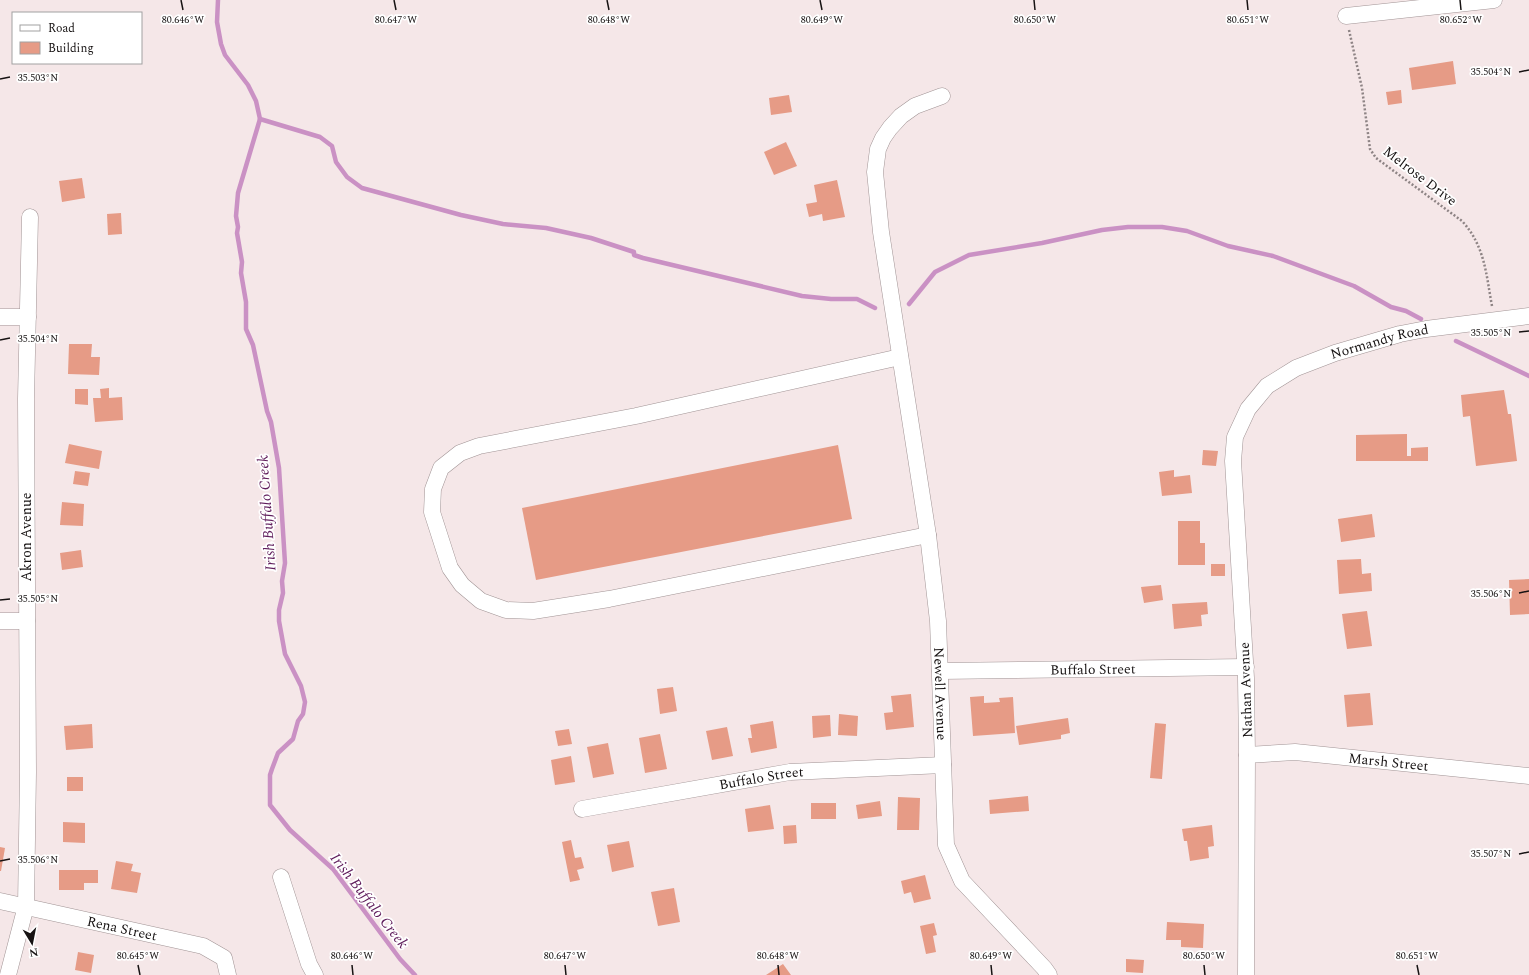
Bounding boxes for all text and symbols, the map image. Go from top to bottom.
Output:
legend [12,12,142,64]
text: 80.646°W [162,12,204,28]
text: 80.647°W [375,12,417,28]
text: 80.648°W [588,12,630,28]
text: 80.649°W [801,12,843,28]
text: 80.650°W [1014,12,1056,28]
text: 80.651°W [1227,12,1269,28]
text: 80.652°W [1440,12,1482,28]
text: Road [48,19,75,38]
text: Building [48,39,94,58]
text: 35.504°N [1471,64,1511,80]
text: 35.503°N [18,70,58,86]
street label: Melrose Drive [1379,141,1462,211]
street label: Normandy Road [1328,318,1430,364]
text: 35.505°N [1471,325,1511,341]
text: 35.504°N [18,331,58,347]
water label: Irish Buffalo Creek [251,454,283,572]
street label: Akron Avenue [16,492,37,582]
text: 35.506°N [1471,586,1511,602]
text: 35.505°N [18,591,58,607]
street label: Nathan Avenue [1234,642,1258,738]
street label: Newell Avenue [928,647,953,741]
street label: Buffalo Street [1050,658,1136,680]
street label: Marsh Street [1347,747,1429,776]
street label: Buffalo Street [717,761,804,795]
text: 35.507°N [1471,846,1511,862]
water label: Irish Buffalo Creek [324,848,414,954]
text: 35.506°N [18,852,58,868]
street label: Rena Street [85,910,159,946]
north arrow [12,923,52,963]
text: N [28,943,40,962]
text: 80.645°W [117,948,159,964]
text: 80.646°W [331,948,373,964]
text: 80.647°W [544,948,586,964]
text: 80.648°W [757,948,799,964]
text: 80.649°W [970,948,1012,964]
text: 80.650°W [1183,948,1225,964]
text: 80.651°W [1396,948,1438,964]

